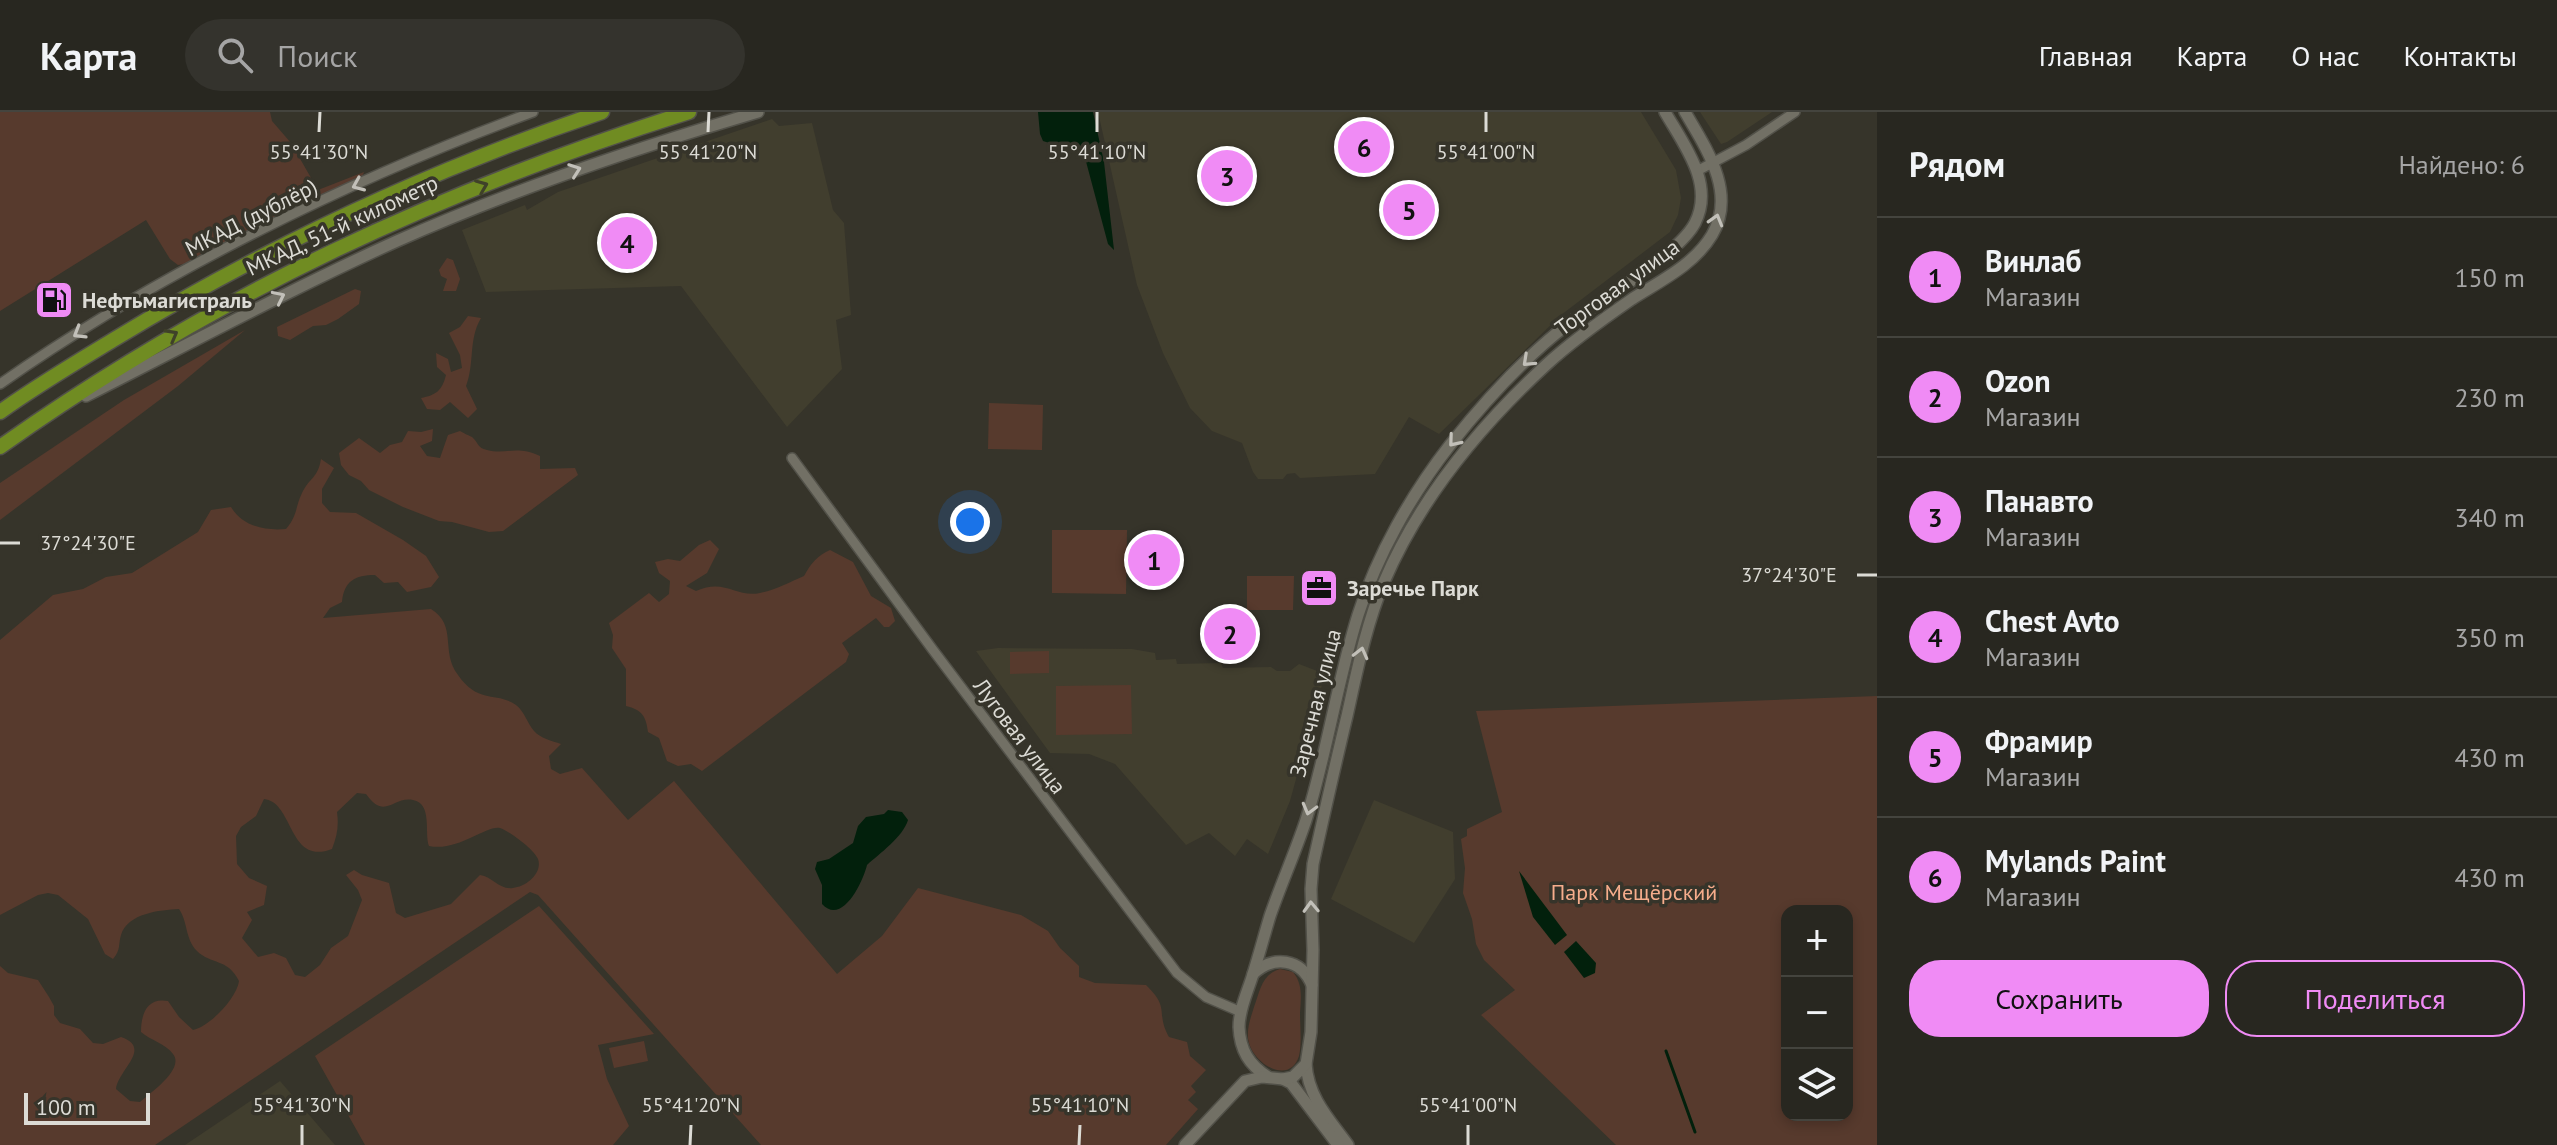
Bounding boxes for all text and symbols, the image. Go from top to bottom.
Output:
search box [185,19,745,91]
text: Карта [40,31,137,80]
icon: search [213,33,257,77]
text: Поиск [277,36,357,75]
text: Главная [2039,37,2133,74]
text: Карта [2177,37,2247,74]
text: О нас [2291,37,2360,74]
text: Контакты [2404,37,2517,74]
pin: 6 [1338,117,1390,177]
text: 55°41'30"N [270,139,368,165]
text: 55°41'20"N [659,139,757,165]
text: 55°41'10"N [1048,139,1146,165]
text: 55°41'00"N [1437,139,1535,165]
text: Рядом [1909,142,2005,186]
pin: 3 [1201,146,1253,206]
text: Найдено: 6 [2398,148,2525,181]
one-way arrow [567,164,581,180]
street label: МКАД, 51-й километр [242,168,442,282]
street label: МКАД (дублёр) [180,172,322,262]
one-way arrow [352,175,366,191]
one-way arrow [474,179,488,195]
pin: 5 [1383,180,1435,240]
pin: 4 [601,213,653,273]
one-way arrow [1707,214,1724,228]
street label: Торговая улица [1549,233,1685,341]
text: Винлаб [1985,241,2082,280]
text: 1 [1928,261,1942,294]
text: 150 m [2454,261,2525,294]
fuel station icon: Нефтьмагистраль [33,279,75,321]
text: Магазин [1985,280,2081,313]
place label: Нефтьмагистраль [82,286,252,314]
one-way arrow [271,291,286,306]
one-way arrow [73,323,88,339]
one-way arrow [163,329,178,345]
one-way arrow [1522,352,1537,366]
text: Ozon [1985,361,2051,400]
text: 2 [1928,381,1942,414]
text: 230 m [2454,381,2525,414]
text: Магазин [1985,400,2081,433]
one-way arrow [1449,432,1464,446]
text: Панавто [1985,481,2094,520]
text: 3 [1928,501,1942,534]
text: 340 m [2454,501,2525,534]
your location [950,502,990,542]
text: Магазин [1985,520,2081,553]
text: 37°24'30"E [40,530,136,556]
pin: 1 [1128,530,1180,590]
text: 37°24'30"E [1741,562,1837,588]
office icon: Заречье Парк [1298,567,1340,609]
place label: Заречье Парк [1347,574,1479,602]
text: Chest Avto [1985,601,2120,640]
pin: 2 [1204,604,1256,664]
text: 4 [1928,621,1942,654]
text: 350 m [2454,621,2525,654]
street label: Заречная улица [1283,626,1347,780]
text: Магазин [1985,640,2081,673]
one-way arrow [1352,646,1369,660]
street label: Луговая улица [967,672,1073,799]
text: Фрамир [1985,721,2093,760]
text: 5 [1928,741,1942,774]
text: 430 m [2454,741,2525,774]
text: Магазин [1985,760,2081,793]
one-way arrow [1301,801,1318,815]
text: Mylands Paint [1985,841,2166,880]
text: 6 [1928,861,1942,894]
text: 430 m [2454,861,2525,894]
park label: Парк Мещёрский [1551,878,1717,906]
text: Магазин [1985,880,2081,913]
one-way arrow [1303,900,1320,913]
map controls [1781,905,1853,1121]
button: + [1781,905,1853,977]
button: Сохранить [1909,960,2209,1037]
button: Поделиться [2225,960,2525,1037]
button: − [1781,977,1853,1049]
button: layers [1781,1049,1853,1121]
scale bar [24,1089,150,1125]
text: 55°41'30"N [253,1092,351,1118]
text: 55°41'20"N [642,1092,740,1118]
text: 55°41'10"N [1031,1092,1129,1118]
text: 55°41'00"N [1419,1092,1517,1118]
text: 100 m [36,1093,96,1121]

